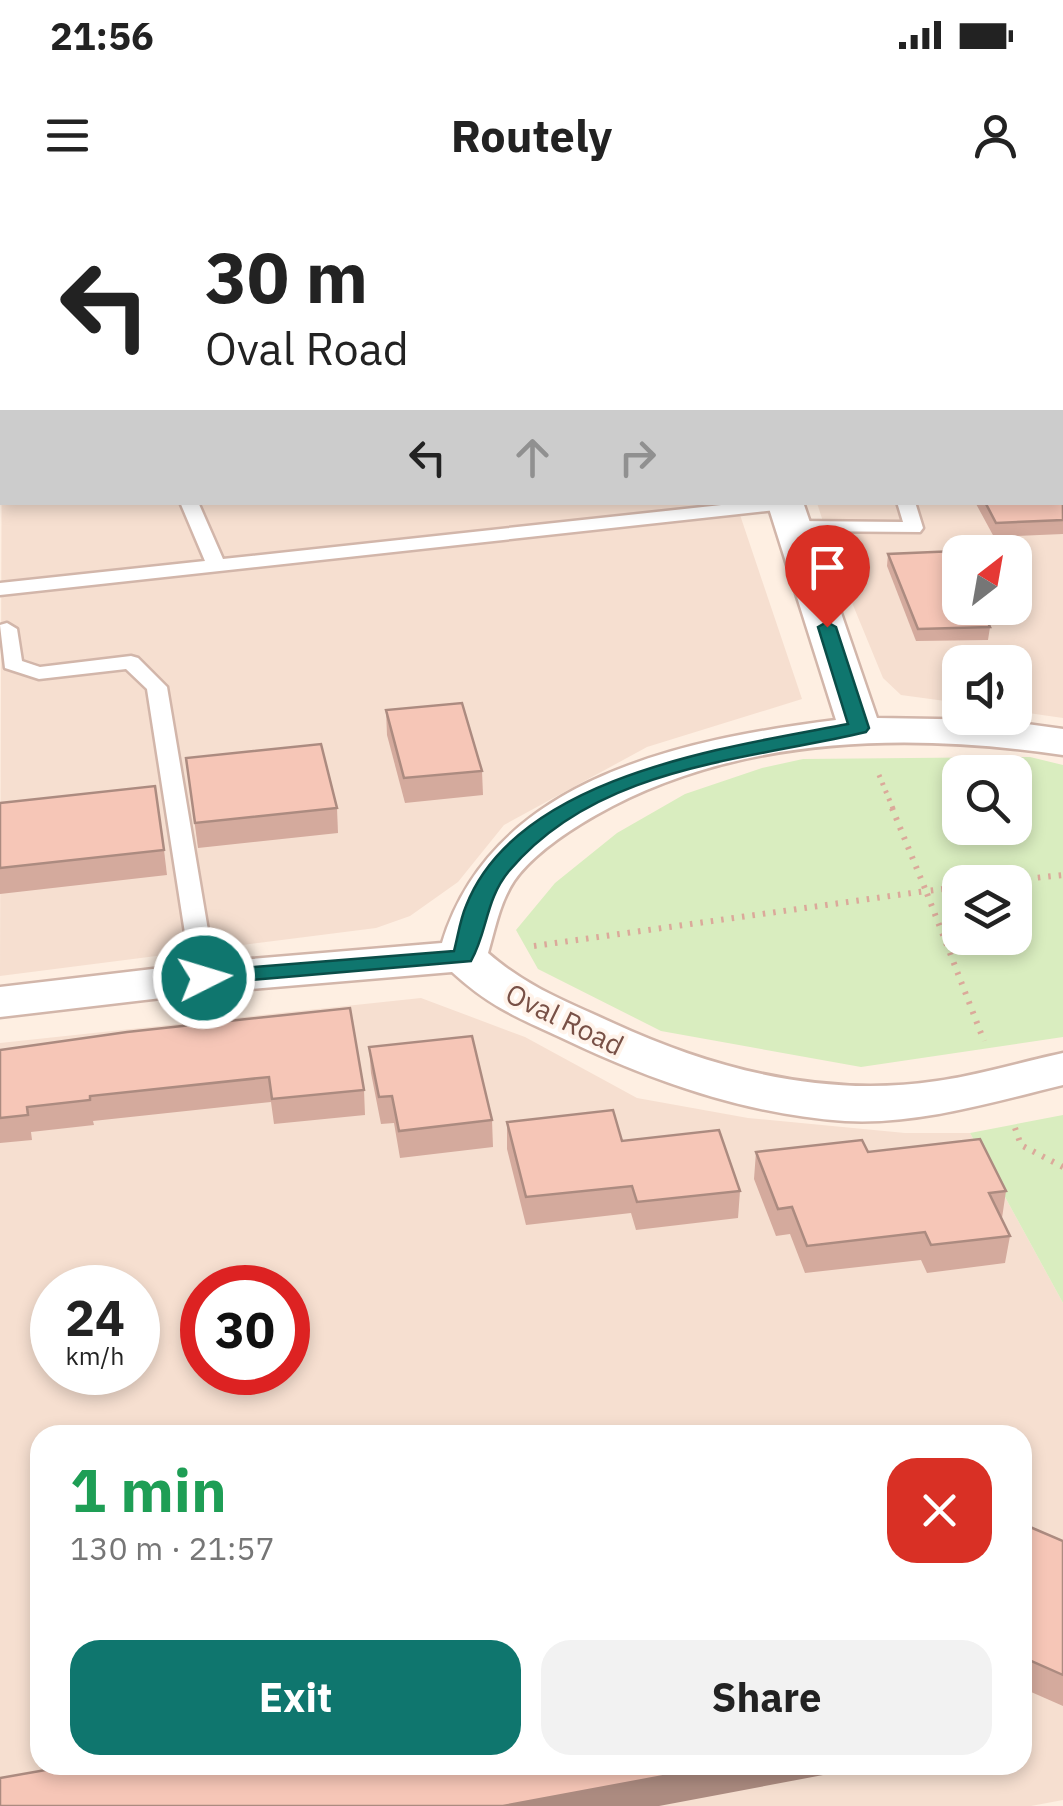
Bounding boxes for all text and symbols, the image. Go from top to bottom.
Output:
text: 21:56 [50,11,154,60]
text: Routely [451,106,612,164]
icon: menu [40,108,95,163]
icon: person [968,108,1023,163]
text: 30 m [205,231,368,322]
icon: left [40,240,170,370]
text: Oval Road [205,319,409,377]
icon: left [400,430,455,485]
icon: ahead [505,430,560,485]
icon: right [610,430,665,485]
pin [785,525,870,628]
north arrow [942,535,1032,625]
map controls [942,535,1032,955]
icon: arrive [800,540,855,595]
button: sound [942,645,1032,735]
button: search [942,755,1032,845]
button: layers [942,865,1032,955]
position arrow [152,926,256,1030]
street label: Oval Road [500,975,630,1063]
speed limit sign: 30 [180,1265,310,1395]
text: 24 [65,1285,125,1350]
text: km/h [66,1339,124,1372]
text: 1 min [70,1450,227,1529]
button: close [887,1458,992,1563]
text: 130 m · 21:57 [70,1527,275,1569]
button: Exit [70,1640,521,1755]
button: Share [541,1640,992,1755]

